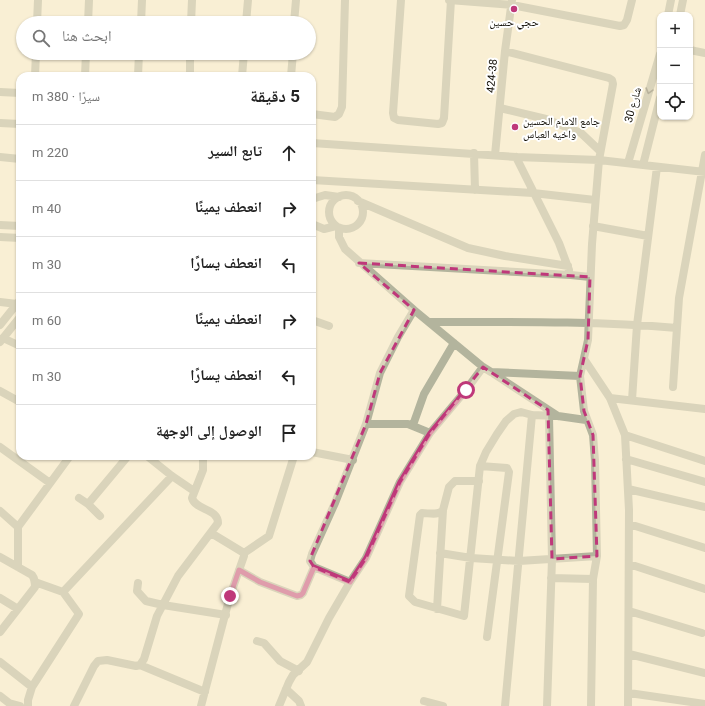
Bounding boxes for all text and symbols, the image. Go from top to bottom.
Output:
marker: حجي حسين [509,4,519,14]
map controls [657,12,693,120]
button: + [657,12,693,48]
search box [16,16,316,60]
place label: حجي حسين [489,16,539,30]
icon: search [30,27,52,49]
text: ابحث هنا [62,27,111,45]
button: − [657,48,693,84]
street label: 424-38 [484,59,500,93]
button: locate [657,84,693,120]
text: 5 دقيقة [250,86,300,106]
street label: شارع 30 [622,86,644,124]
one-way arrow [645,87,654,94]
text: سيرًا · 380 m [32,89,100,104]
place label: جامع الامام الحسين واخيه العباس [523,115,600,141]
marker: جامع الامام الحسين واخيه العباس [510,122,520,132]
text: تابع السير [208,142,262,160]
icon: ahead [278,142,300,164]
text: 220 m [32,145,69,160]
text: انعطف يمينًا [195,198,262,216]
icon: right [278,198,300,220]
text: 40 m [32,201,61,216]
text: انعطف يسارًا [190,254,262,272]
icon: left [278,254,300,276]
text: 30 m [32,257,61,272]
text: انعطف يمينًا [195,310,262,328]
icon: right [278,310,300,332]
text: 60 m [32,313,61,328]
text: انعطف يسارًا [190,366,262,384]
icon: left [278,366,300,388]
text: 30 m [32,369,61,384]
route start [457,381,475,399]
text: الوصول إلى الوجهة [156,422,262,440]
icon: arrive [278,422,300,444]
route end [221,587,239,605]

